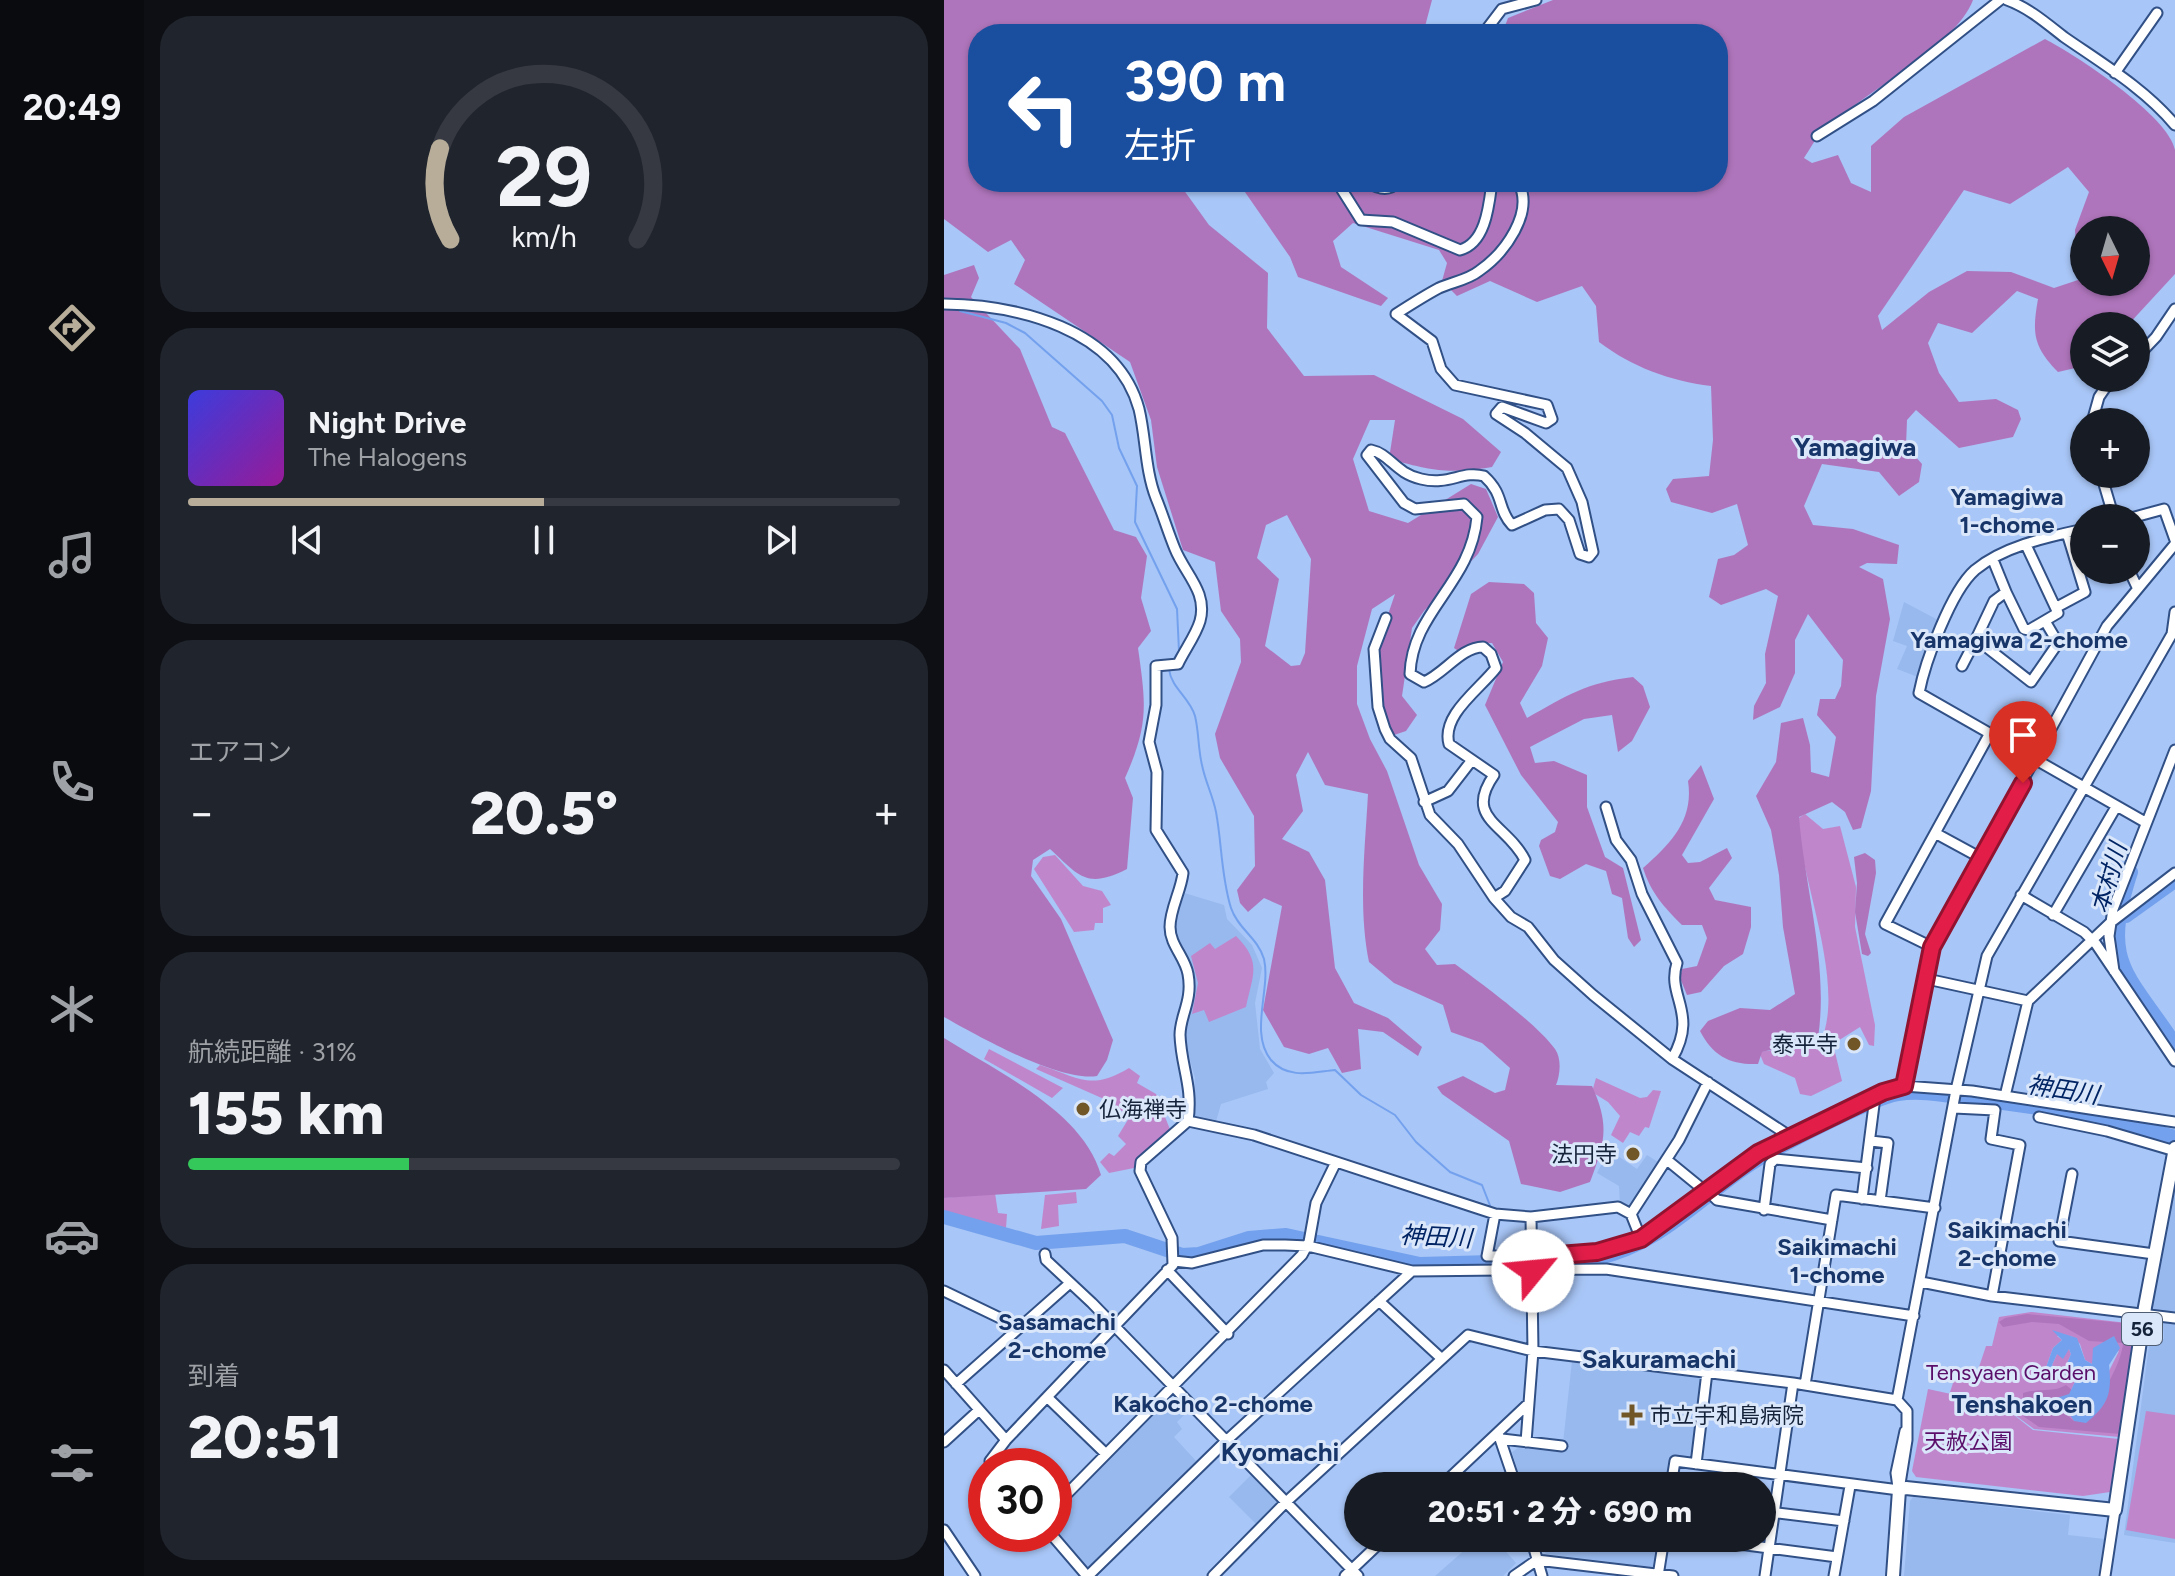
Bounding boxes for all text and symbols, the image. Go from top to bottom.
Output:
text: 390 m [1124,48,1286,115]
icon: left [992,56,1096,160]
text: 20:49 [23,86,121,129]
text: 左折 [1124,124,1196,167]
text: 29 [496,127,592,227]
north arrow [2070,216,2150,296]
map controls [2070,216,2150,584]
text: km/h [511,220,577,254]
icon: directions [44,300,100,356]
button: layers [2070,312,2150,392]
text: Night Drive [308,404,466,441]
button: + [2070,408,2150,488]
district label: Yamagiwa [1794,431,1916,463]
text: The Halogens [308,441,467,473]
district label: Yamagiwa 1-chome [1950,482,2064,539]
button: − [2070,504,2150,584]
icon: previous [285,518,329,562]
icon: pause [522,518,566,562]
icon: next [759,518,803,562]
icon: music [44,527,100,583]
district label: Yamagiwa 2-chome [1910,625,2128,654]
pin [1989,701,2057,783]
icon: arrive [2001,713,2045,757]
text: エアコン [188,736,292,768]
icon: phone [44,754,100,810]
text: 20.5° [470,777,618,849]
text: − [188,786,215,839]
text: + [873,786,900,839]
water label: 本村川 [2085,836,2133,916]
icon: climate [44,981,100,1037]
place label: 泰平寺 [1772,1031,1838,1058]
marker: 泰平寺 [1845,1035,1863,1053]
text: 航続距離 · 31% [188,1036,357,1068]
water label: 神田川 [2025,1070,2104,1110]
text: 155 km [188,1077,384,1149]
place label: 仏海禅寺 [1099,1096,1187,1123]
marker: 仏海禅寺 [1074,1100,1092,1118]
place label: 法円寺 [1551,1141,1617,1168]
marker: 法円寺 [1624,1145,1642,1163]
icon: car [44,1208,100,1264]
district label: Saikimachi 2-chome [1947,1215,2067,1272]
water label: 神田川 [1399,1220,1476,1253]
position arrow [1491,1229,1575,1313]
district label: Saikimachi 1-chome [1777,1232,1897,1289]
district label: Sasamachi 2-chome [998,1307,1116,1364]
road number: 56 [2122,1313,2162,1345]
district label: Sakuramachi [1582,1343,1736,1375]
park label: Tensyaen Garden [1926,1359,2096,1386]
text: 到着 [188,1360,240,1392]
district label: Tenshakoen [1951,1388,2093,1420]
district label: Kakocho 2-chome [1113,1389,1313,1418]
text: 20:51 [188,1401,342,1473]
place label: 市立宇和島病院 [1650,1402,1804,1429]
marker: 市立宇和島病院 [1621,1404,1643,1426]
park label: 天赦公園 [1924,1428,2012,1455]
icon: filters [44,1435,100,1491]
district label: Kyomachi [1221,1436,1339,1468]
speed limit sign: 30 [968,1448,1072,1552]
text: 20:51 · 2 分 · 690 m [1428,1493,1692,1530]

